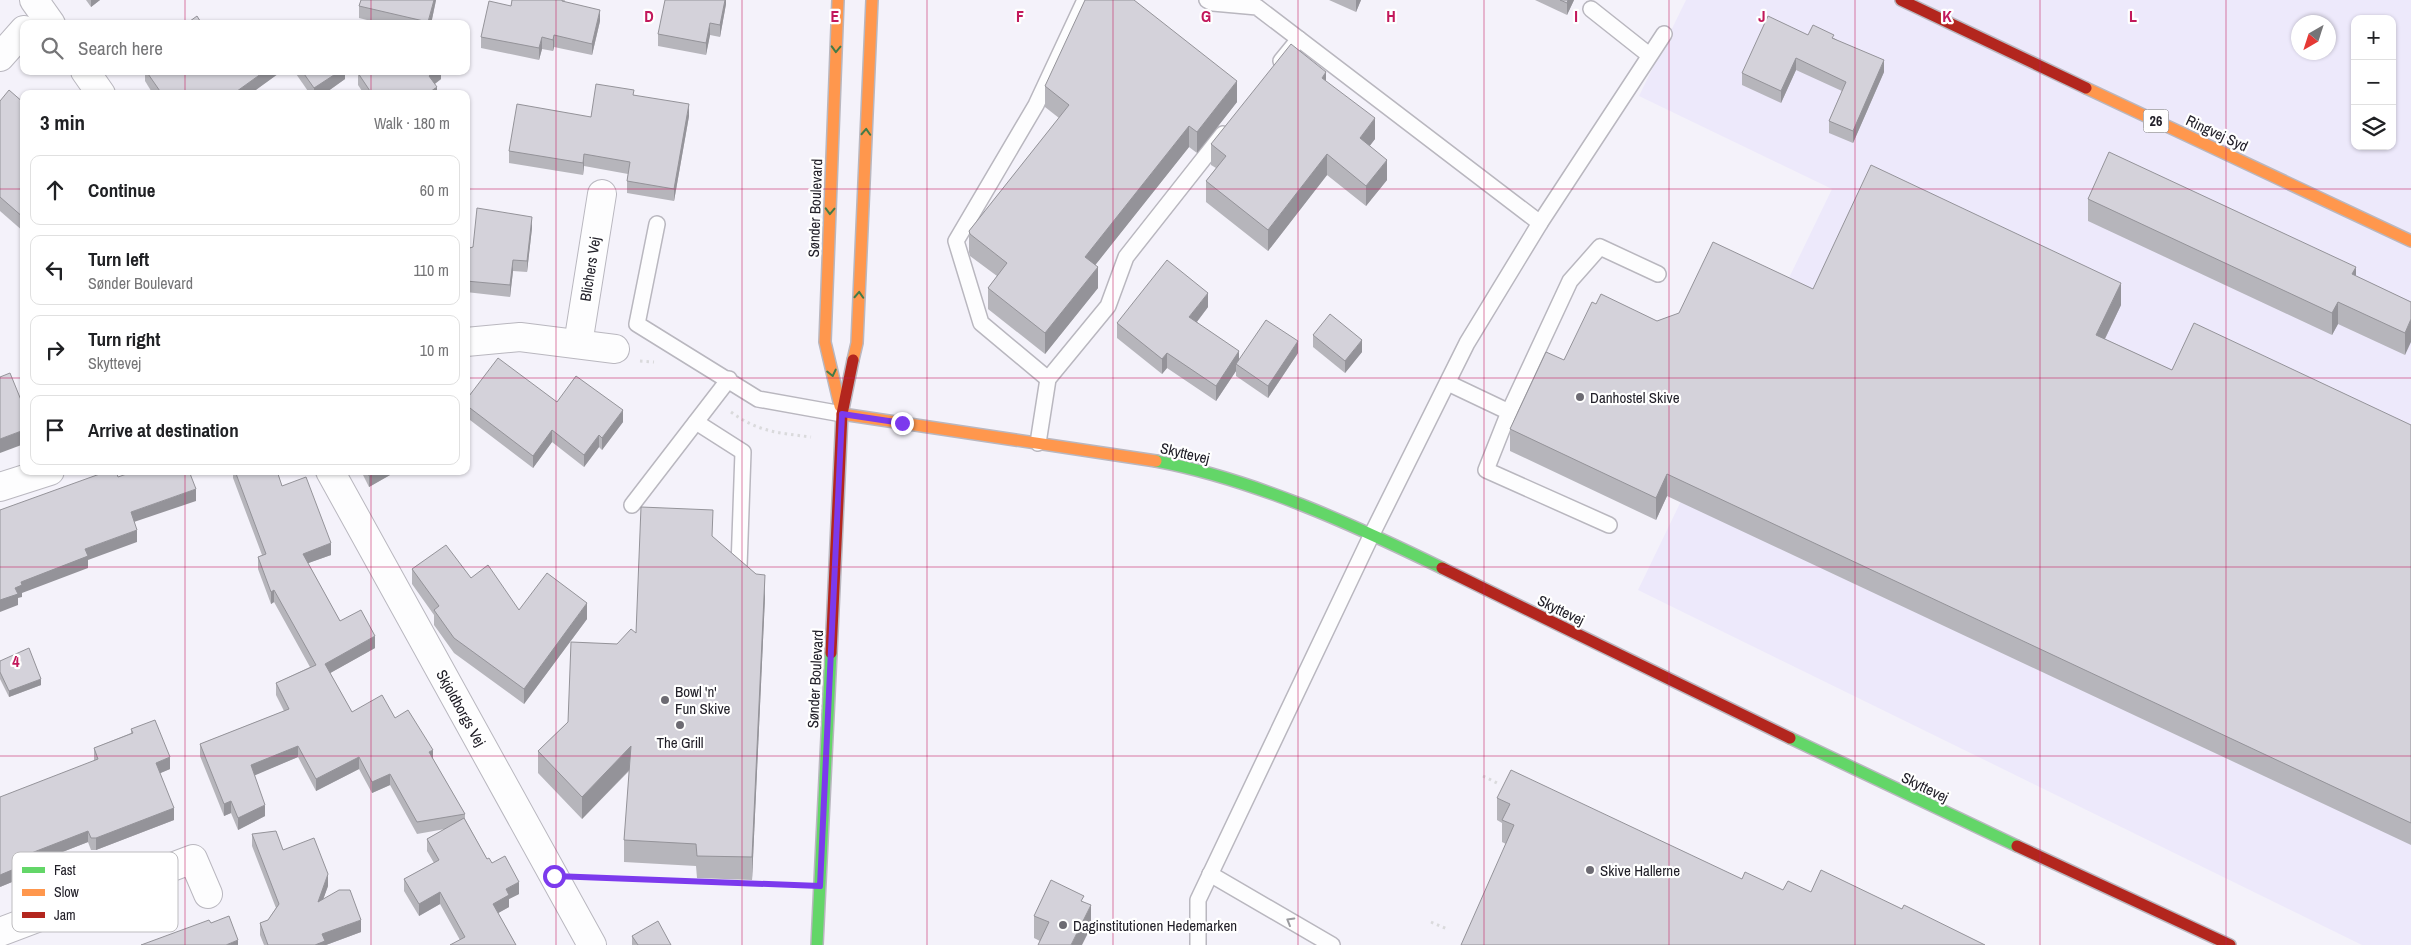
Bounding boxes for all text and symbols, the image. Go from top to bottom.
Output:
text: D [644,5,654,27]
text: E [831,5,840,27]
text: F [1016,5,1024,27]
text: G [1201,5,1211,27]
text: H [1386,5,1396,27]
text: I [1574,5,1578,27]
text: J [1758,5,1766,27]
text: K [1942,5,1952,27]
text: L [2129,5,2137,27]
north arrow [2291,15,2336,60]
map controls [2351,15,2396,150]
button: + [2351,15,2396,60]
search box [20,20,470,75]
icon: search [38,34,66,62]
text: Search here [78,35,163,61]
one-way arrow [831,45,842,53]
button: − [2351,60,2396,105]
button: layers [2351,105,2396,150]
text: 3 min [40,108,85,137]
street label: Ringvej Syd [2183,109,2251,157]
road number: 26 [2144,110,2168,132]
text: Walk · 180 m [374,112,450,134]
one-way arrow [861,128,872,136]
street label: Sønder Boulevard [803,158,827,258]
icon: ahead [41,176,69,204]
text: Continue [88,177,156,203]
text: 60 m [420,179,449,201]
one-way arrow [825,208,835,215]
street label: Blichers Vej [575,235,605,303]
text: Turn left [88,246,149,272]
icon: left [41,256,69,284]
text: 110 m [413,259,449,281]
text: Sønder Boulevard [88,272,193,294]
one-way arrow [854,290,865,298]
text: Turn right [88,326,160,352]
icon: right [41,336,69,364]
text: 10 m [420,339,449,361]
text: Skyttevej [88,352,141,374]
one-way arrow [826,368,837,377]
place label: Danhostel Skive [1590,387,1680,408]
marker: Danhostel Skive [1574,391,1586,403]
route end [891,412,914,435]
icon: arrive [41,416,69,444]
text: Arrive at destination [88,417,239,443]
street label: Skyttevej [1158,437,1212,469]
street label: Skyttevej [1534,590,1588,630]
street label: Sønder Boulevard [802,629,828,729]
text: 4 [12,650,20,672]
street label: Skjoldborgs Vej [431,666,491,750]
place label: Bowl 'n' Fun Skive [675,681,731,719]
marker: Bowl 'n' Fun Skive [659,694,671,706]
marker: The Grill [674,719,686,731]
place label: The Grill [656,732,704,753]
street label: Skyttevej [1898,767,1952,807]
legend [12,852,178,932]
place label: Skive Hallerne [1600,860,1680,881]
text: Fast [54,861,76,879]
marker: Skive Hallerne [1584,864,1596,876]
route start [543,865,566,888]
text: Slow [54,883,80,901]
text: Jam [54,906,76,924]
place label: Daginstitutionen Hedemarken [1073,915,1237,936]
one-way arrow [1286,917,1295,927]
marker: Daginstitutionen Hedemarken [1057,919,1069,931]

